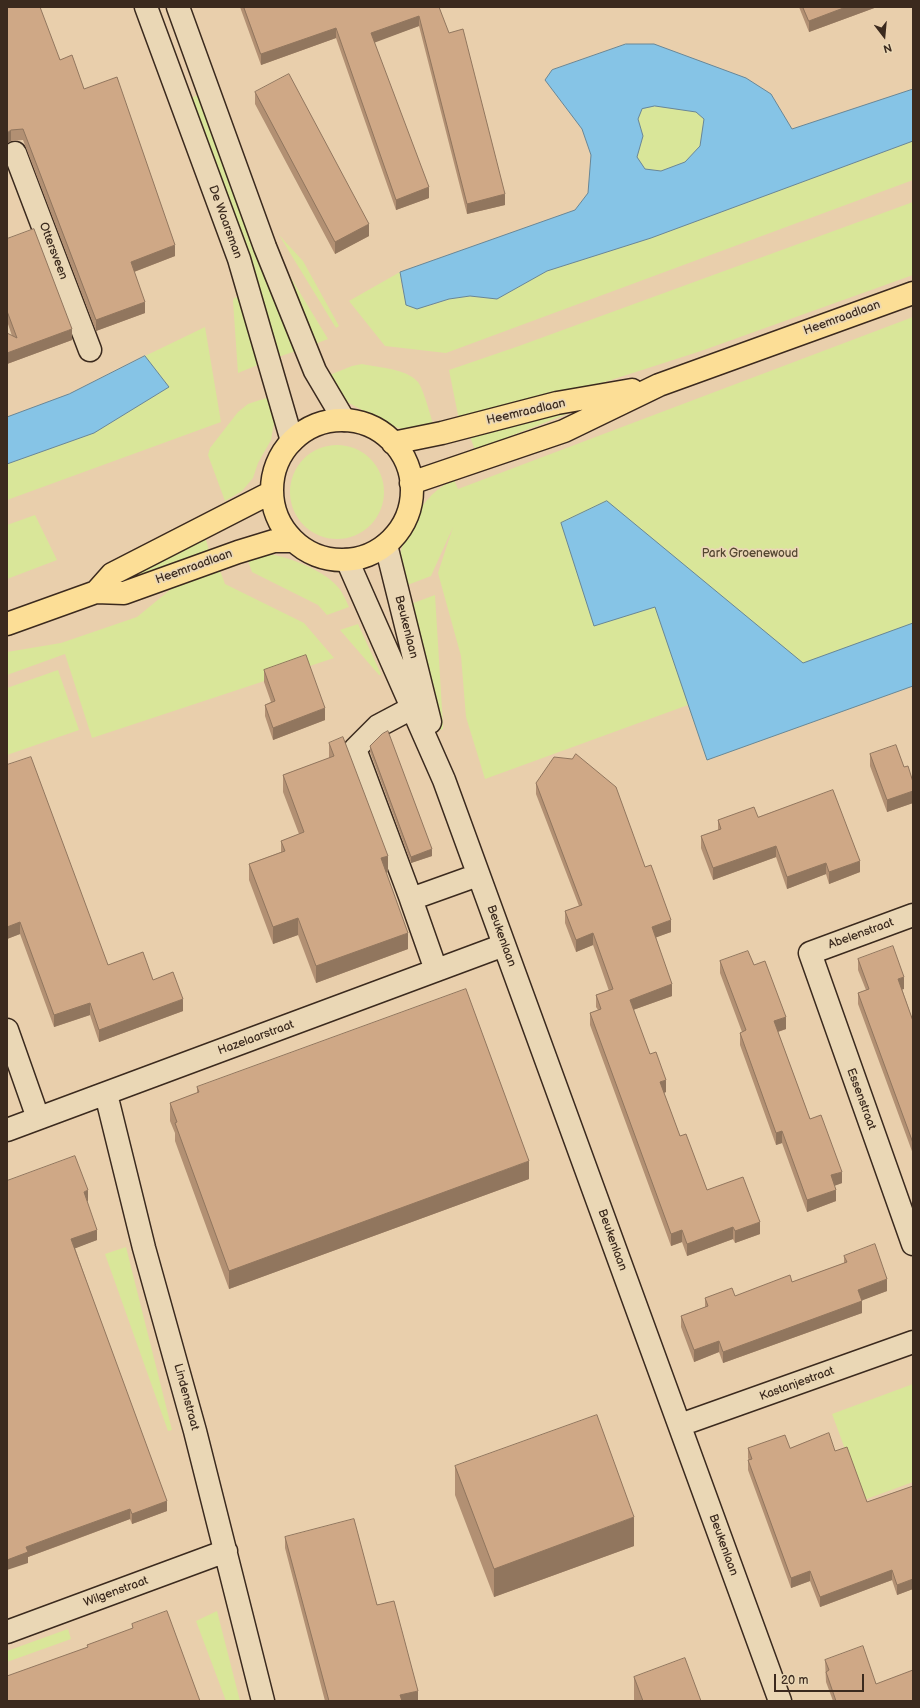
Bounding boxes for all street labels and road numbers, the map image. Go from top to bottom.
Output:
street label: De Waarsman [205,184,245,260]
street label: Ottersveen [35,220,71,282]
street label: Heemraadlaan [802,297,882,339]
street label: Heemraadlaan [485,396,567,428]
street label: Heemraadlaan [154,546,234,588]
street label: Beukenlaan [391,594,421,660]
street label: Beukenlaan [483,903,519,969]
street label: Abelenstraat [826,915,896,953]
street label: Hazelaarstraat [216,1018,296,1058]
street label: Essenstraat [843,1066,879,1132]
street label: Beukenlaan [594,1207,630,1273]
street label: Lindenstraat [170,1362,202,1432]
street label: Kastanjestraat [758,1364,836,1404]
street label: Beukenlaan [705,1512,741,1578]
street label: Wilgenstraat [82,1574,150,1610]

